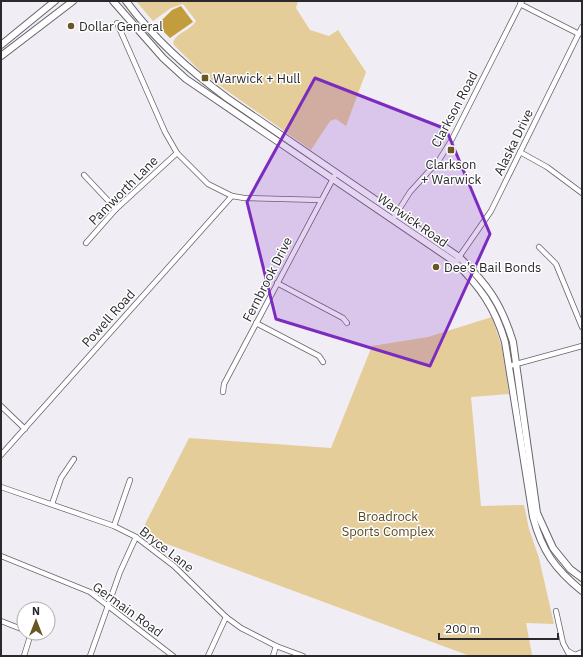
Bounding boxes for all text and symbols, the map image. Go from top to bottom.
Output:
place label: Dollar General [79,18,163,35]
marker: Dollar General [66,21,76,31]
street label: Clarkson Road [427,68,482,150]
place label: Warwick + Hull [213,70,301,87]
marker: Warwick + Hull [200,73,210,83]
street label: Alaska Drive [490,106,537,178]
marker: Clarkson + Warwick [446,145,456,155]
street label: Pamworth Lane [85,152,162,229]
place label: Clarkson + Warwick [421,156,482,188]
street label: Warwick Road [374,190,452,251]
street label: Fernbrook Drive [239,234,296,325]
place label: Dee’s Bail Bonds [444,259,541,276]
marker: Dee’s Bail Bonds [431,262,441,272]
street label: Powell Road [78,286,139,351]
park label: Broadrock Sports Complex [342,508,435,540]
street label: Bryce Lane [136,523,197,576]
street label: Germain Road [89,578,166,641]
north arrow [16,601,56,641]
text: N [32,604,40,618]
scale bar [439,615,558,641]
text: 200 m [445,621,480,636]

